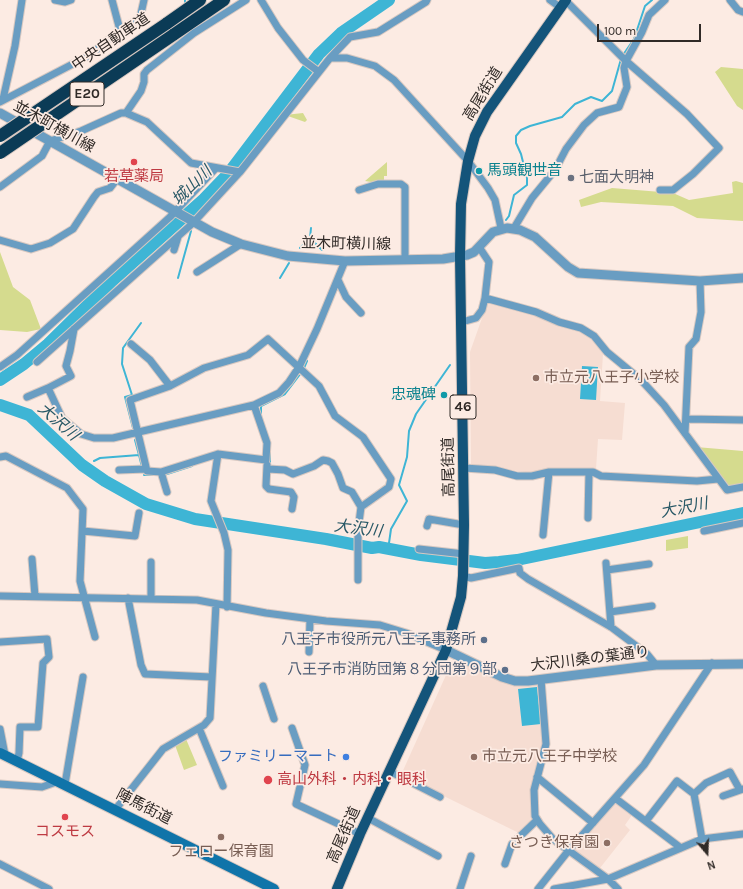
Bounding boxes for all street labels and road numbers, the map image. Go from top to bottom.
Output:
street label: 中央自動車道 [69,9,153,75]
street label: 高尾街道 [459,64,507,124]
road number: E20 [70,82,104,106]
street label: 並木町横川線 [10,97,98,157]
street label: 並木町横川線 [301,234,391,254]
road number: 46 [450,395,476,419]
street label: 高尾街道 [439,437,459,497]
street label: 大沢川桑の葉通り [529,643,651,675]
street label: 陣馬街道 [113,785,175,829]
street label: 高尾街道 [324,804,364,866]

